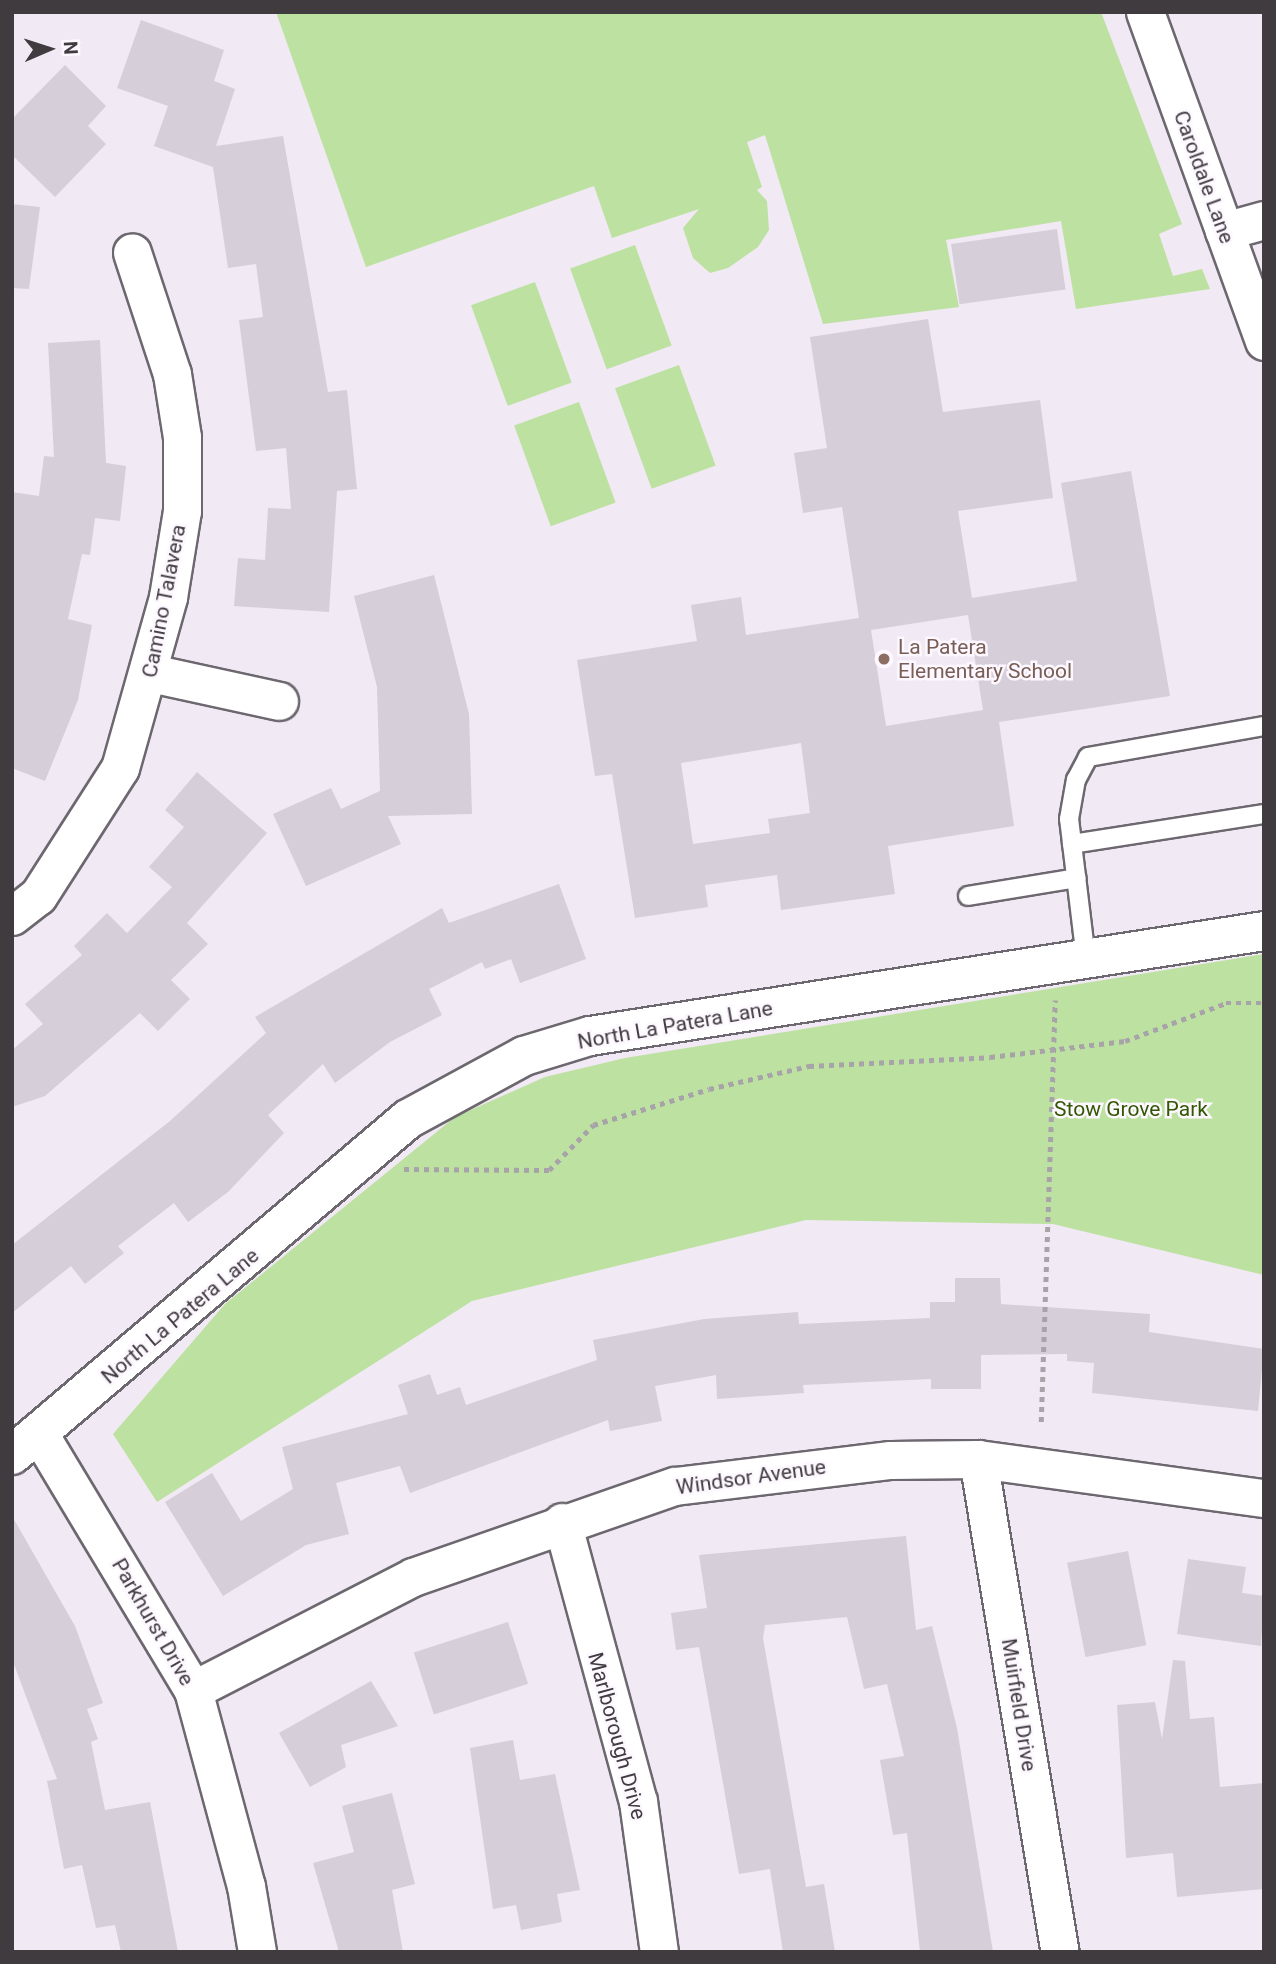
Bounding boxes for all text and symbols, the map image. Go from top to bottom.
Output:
north arrow [14,14,84,84]
text: N [59,41,82,55]
street label: Caroldale Lane [1168,107,1240,247]
street label: Camino Talavera [137,522,191,680]
place label: La Patera Elementary School [898,634,1072,684]
marker: La Patera Elementary School [876,651,892,667]
street label: North La Patera Lane [576,995,774,1055]
park label: Stow Grove Park [1054,1096,1208,1122]
street label: North La Patera Lane [96,1243,264,1389]
street label: Windsor Avenue [674,1454,828,1500]
street label: Parkhurst Drive [106,1554,200,1690]
street label: Muirfield Drive [996,1637,1042,1773]
street label: Marlborough Drive [583,1650,651,1822]

